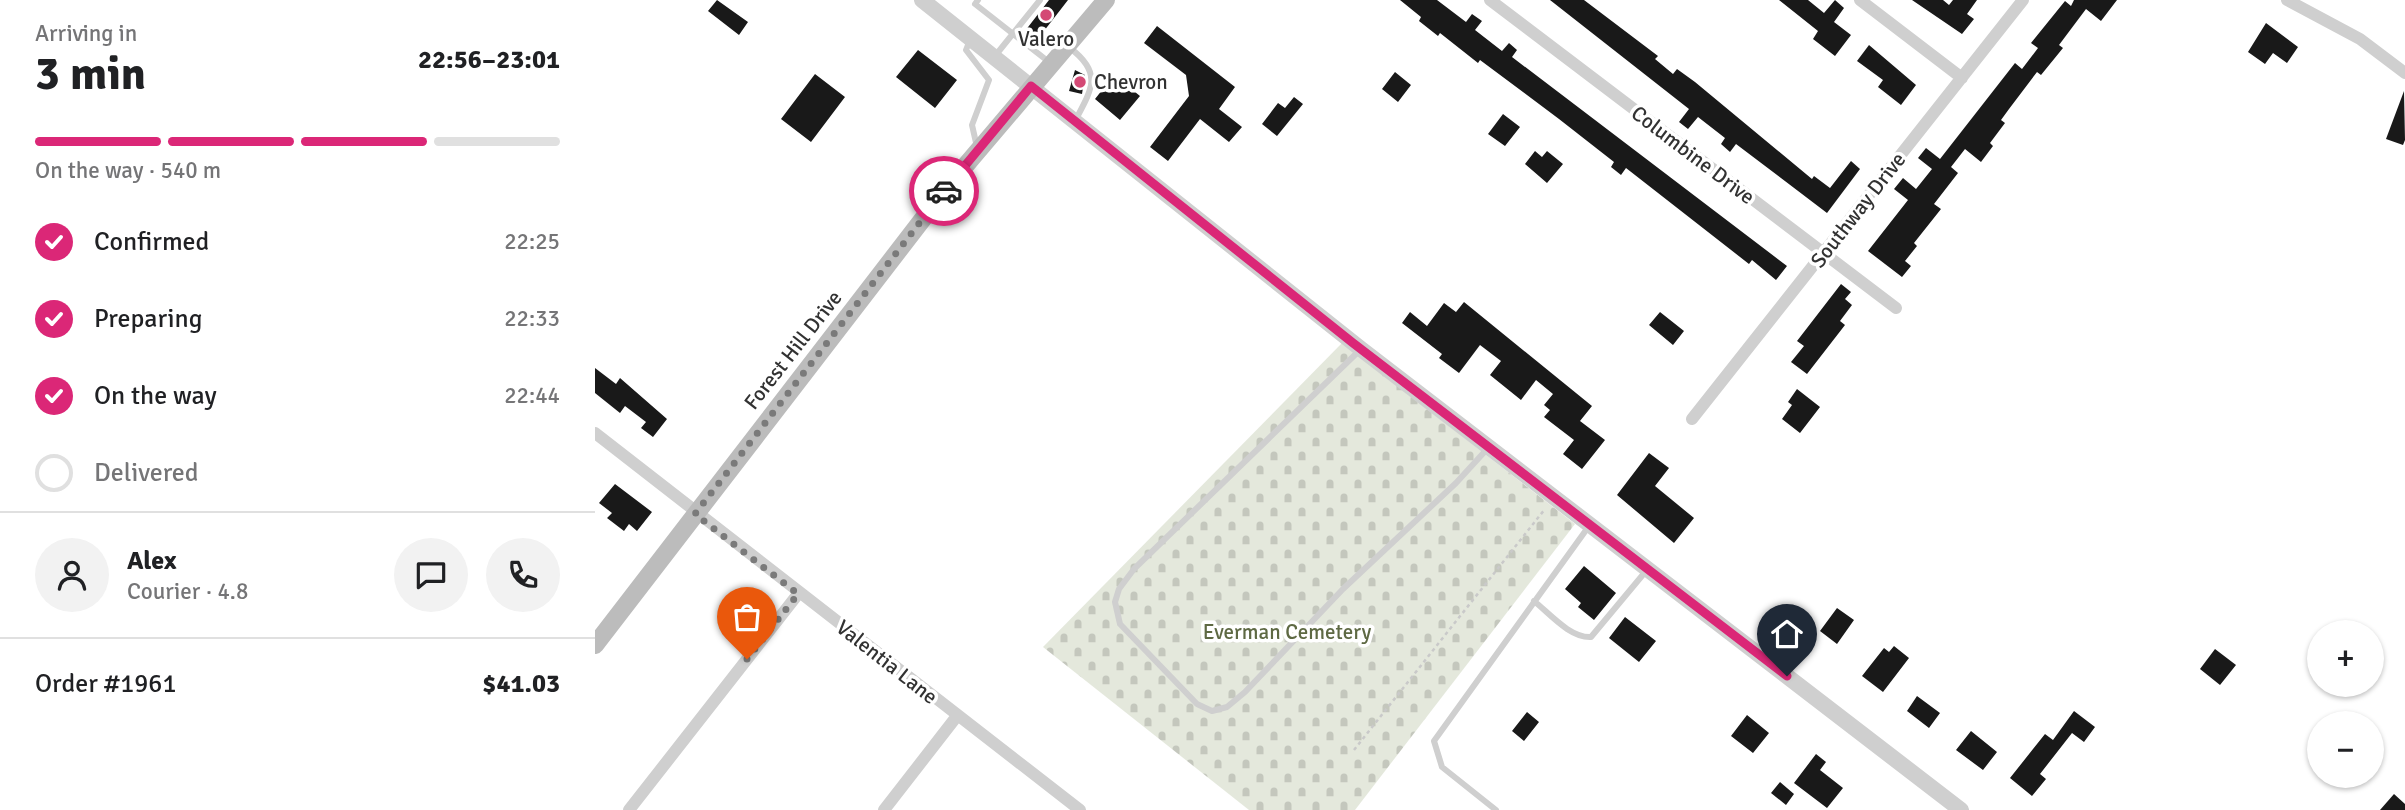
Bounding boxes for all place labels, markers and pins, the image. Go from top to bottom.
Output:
marker: Valero [1038,7,1054,23]
place label: Valero [1018,26,1074,52]
place label: Chevron [1094,69,1168,95]
marker: Chevron [1072,74,1088,90]
pin [717,587,777,659]
pin [1757,604,1817,676]

